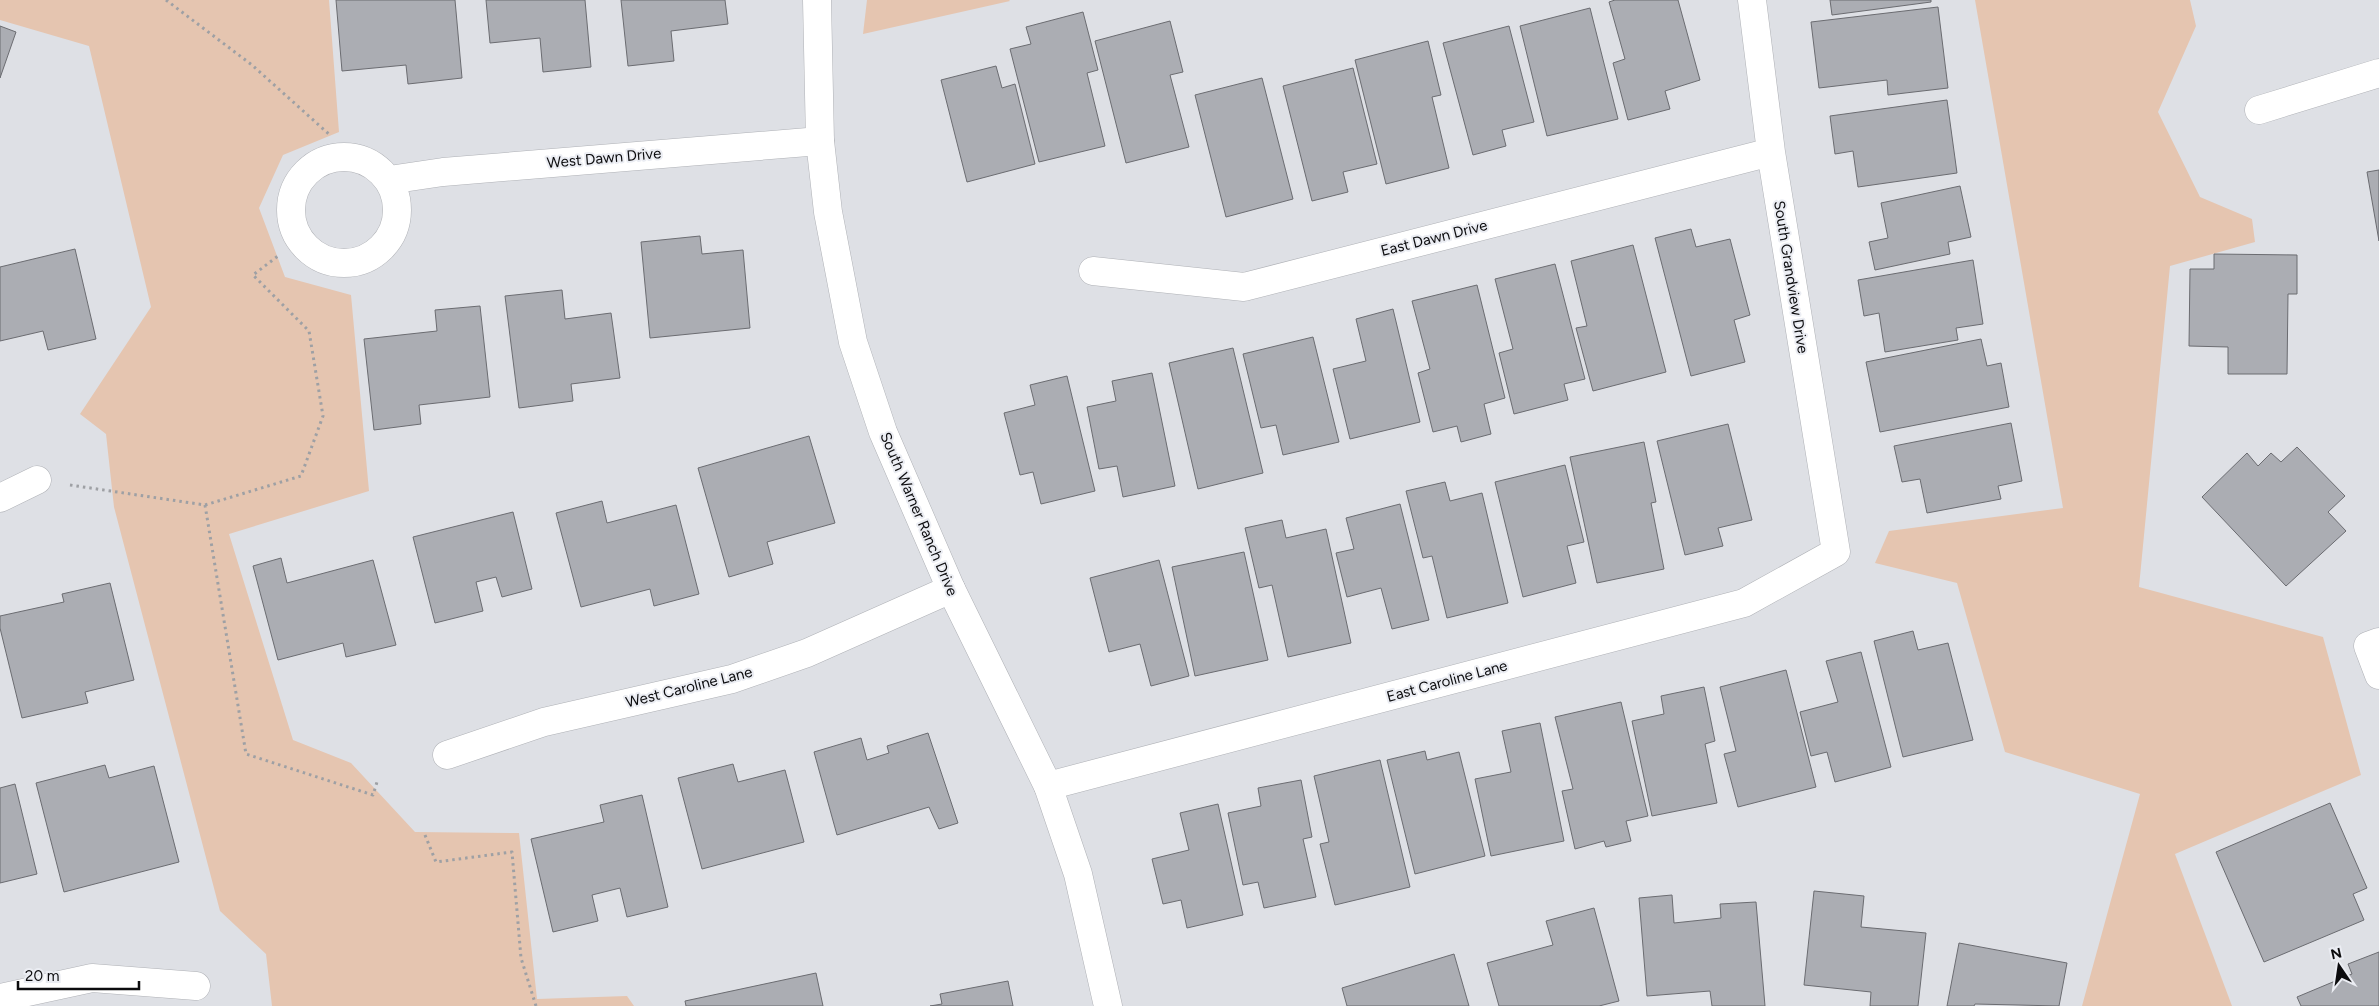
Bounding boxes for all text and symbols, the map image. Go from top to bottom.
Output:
street label: West Dawn Drive [546,144,662,172]
street label: South Grandview Drive [1770,199,1812,355]
street label: East Dawn Drive [1379,216,1489,260]
street label: South Warner Ranch Drive [876,429,962,599]
street label: East Caroline Lane [1385,656,1509,706]
street label: West Caroline Lane [624,663,754,711]
north arrow [2314,941,2364,991]
text: N [2329,944,2343,963]
scale bar [18,958,139,990]
text: 20 m [25,967,59,985]

